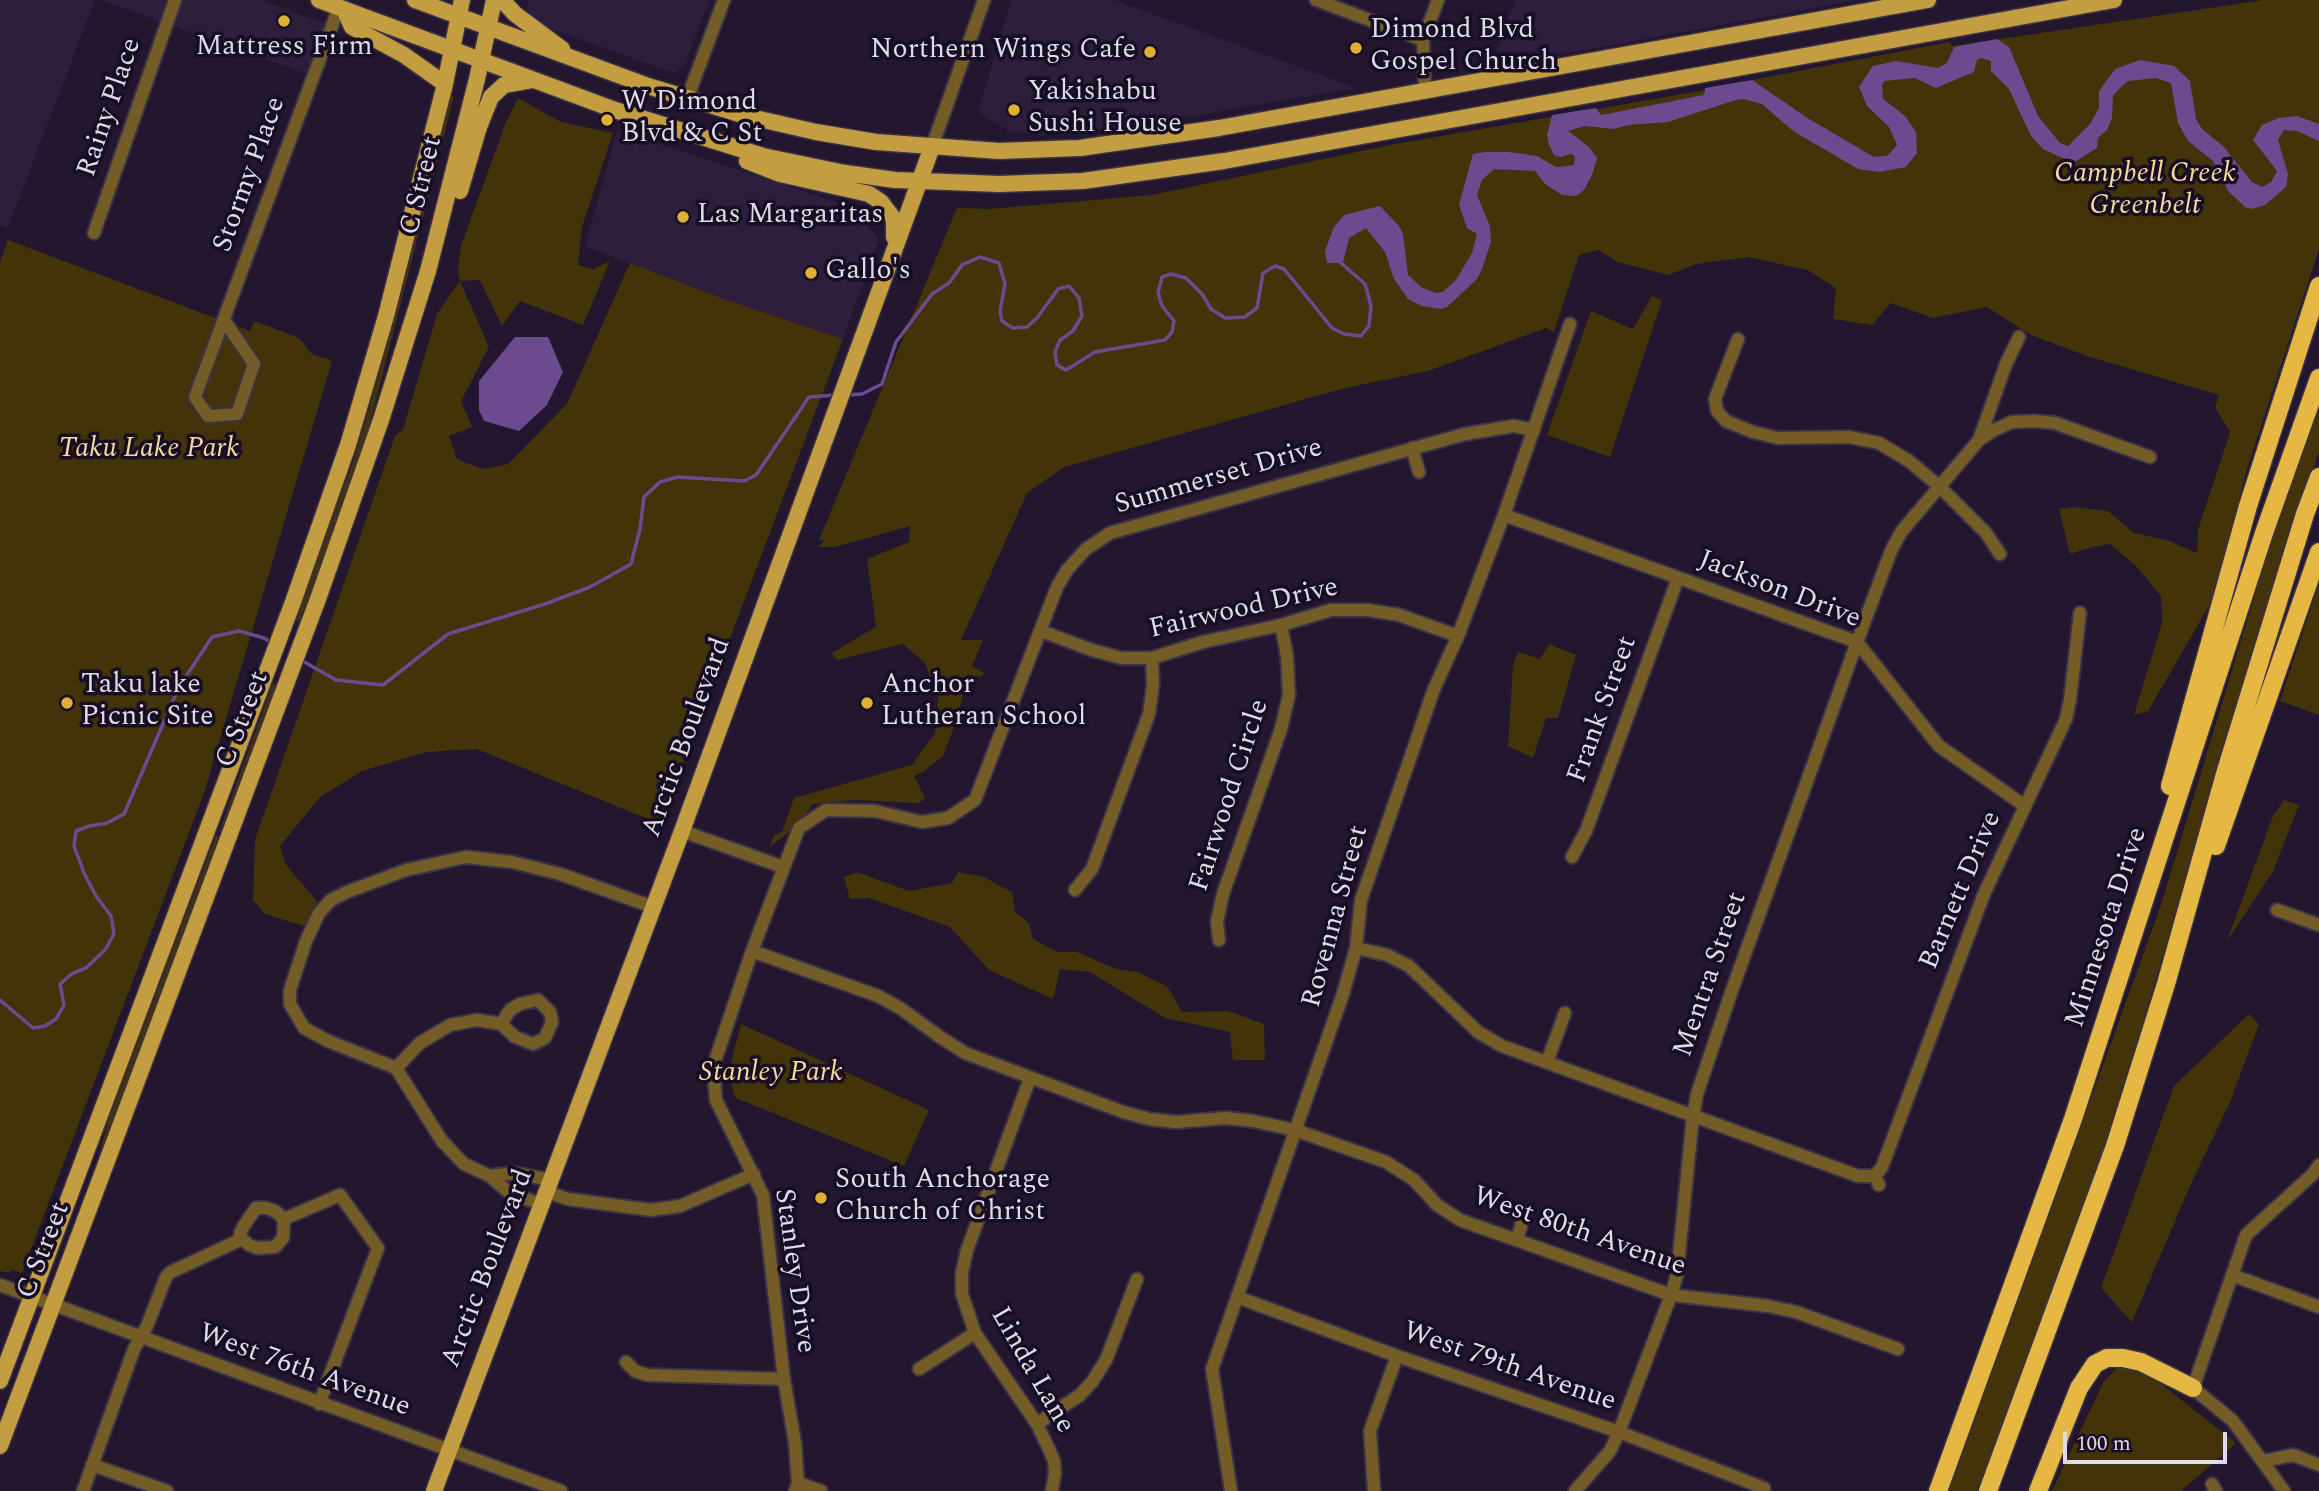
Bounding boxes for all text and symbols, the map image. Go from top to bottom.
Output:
marker: Mattress Firm [276,13,292,29]
place label: Dimond Blvd Gospel Church [1370,15,1557,81]
place label: Mattress Firm [195,32,373,66]
street label: Rainy Place [72,34,150,182]
place label: Northern Wings Cafe [870,35,1136,69]
marker: Dimond Blvd Gospel Church [1348,40,1364,56]
marker: Northern Wings Cafe [1142,44,1158,60]
place label: Yakishabu Sushi House [1028,77,1182,143]
place label: W Dimond Blvd & C St [621,87,762,153]
street label: Stormy Place [207,93,295,257]
marker: Yakishabu Sushi House [1006,102,1022,118]
marker: W Dimond Blvd & C St [599,112,615,128]
street label: C Street [395,133,451,239]
park label: Campbell Creek Greenbelt [2054,159,2236,225]
place label: Las Margaritas [697,200,883,234]
marker: Las Margaritas [675,209,691,225]
place label: Gallo's [825,256,911,290]
marker: Gallo's [803,265,819,281]
street label: Summerset Drive [1111,432,1327,524]
park label: Taku Lake Park [59,434,239,468]
street label: Jackson Drive [1693,545,1865,637]
street label: Fairwood Drive [1146,572,1342,648]
street label: Frank Street [1562,632,1646,788]
street label: Arctic Boulevard [636,634,740,842]
street label: C Street [210,667,278,773]
place label: Taku lake Picnic Site [81,670,213,736]
place label: Anchor Lutheran School [881,670,1086,736]
marker: Taku lake Picnic Site [59,695,75,711]
marker: Anchor Lutheran School [859,695,875,711]
street label: Fairwood Circle [1184,696,1278,896]
street label: Barnett Drive [1914,807,2010,975]
street label: Rovenna Street [1297,822,1377,1012]
street label: Minnesota Drive [2060,824,2156,1032]
street label: Mentra Street [1668,888,1756,1062]
park label: Stanley Park [699,1058,843,1092]
street label: Arctic Boulevard [436,1165,542,1373]
place label: South Anchorage Church of Christ [835,1165,1050,1231]
street label: West 80th Avenue [1468,1181,1690,1285]
street label: Stanley Drive [765,1187,821,1355]
marker: South Anchorage Church of Christ [813,1190,829,1206]
street label: C Street [11,1198,79,1304]
street label: Linda Lane [981,1302,1081,1440]
street label: West 79th Avenue [1398,1316,1620,1420]
street label: West 76th Avenue [194,1318,414,1426]
scale bar [2067,1418,2232,1462]
text: 100 m [2076,1428,2131,1460]

